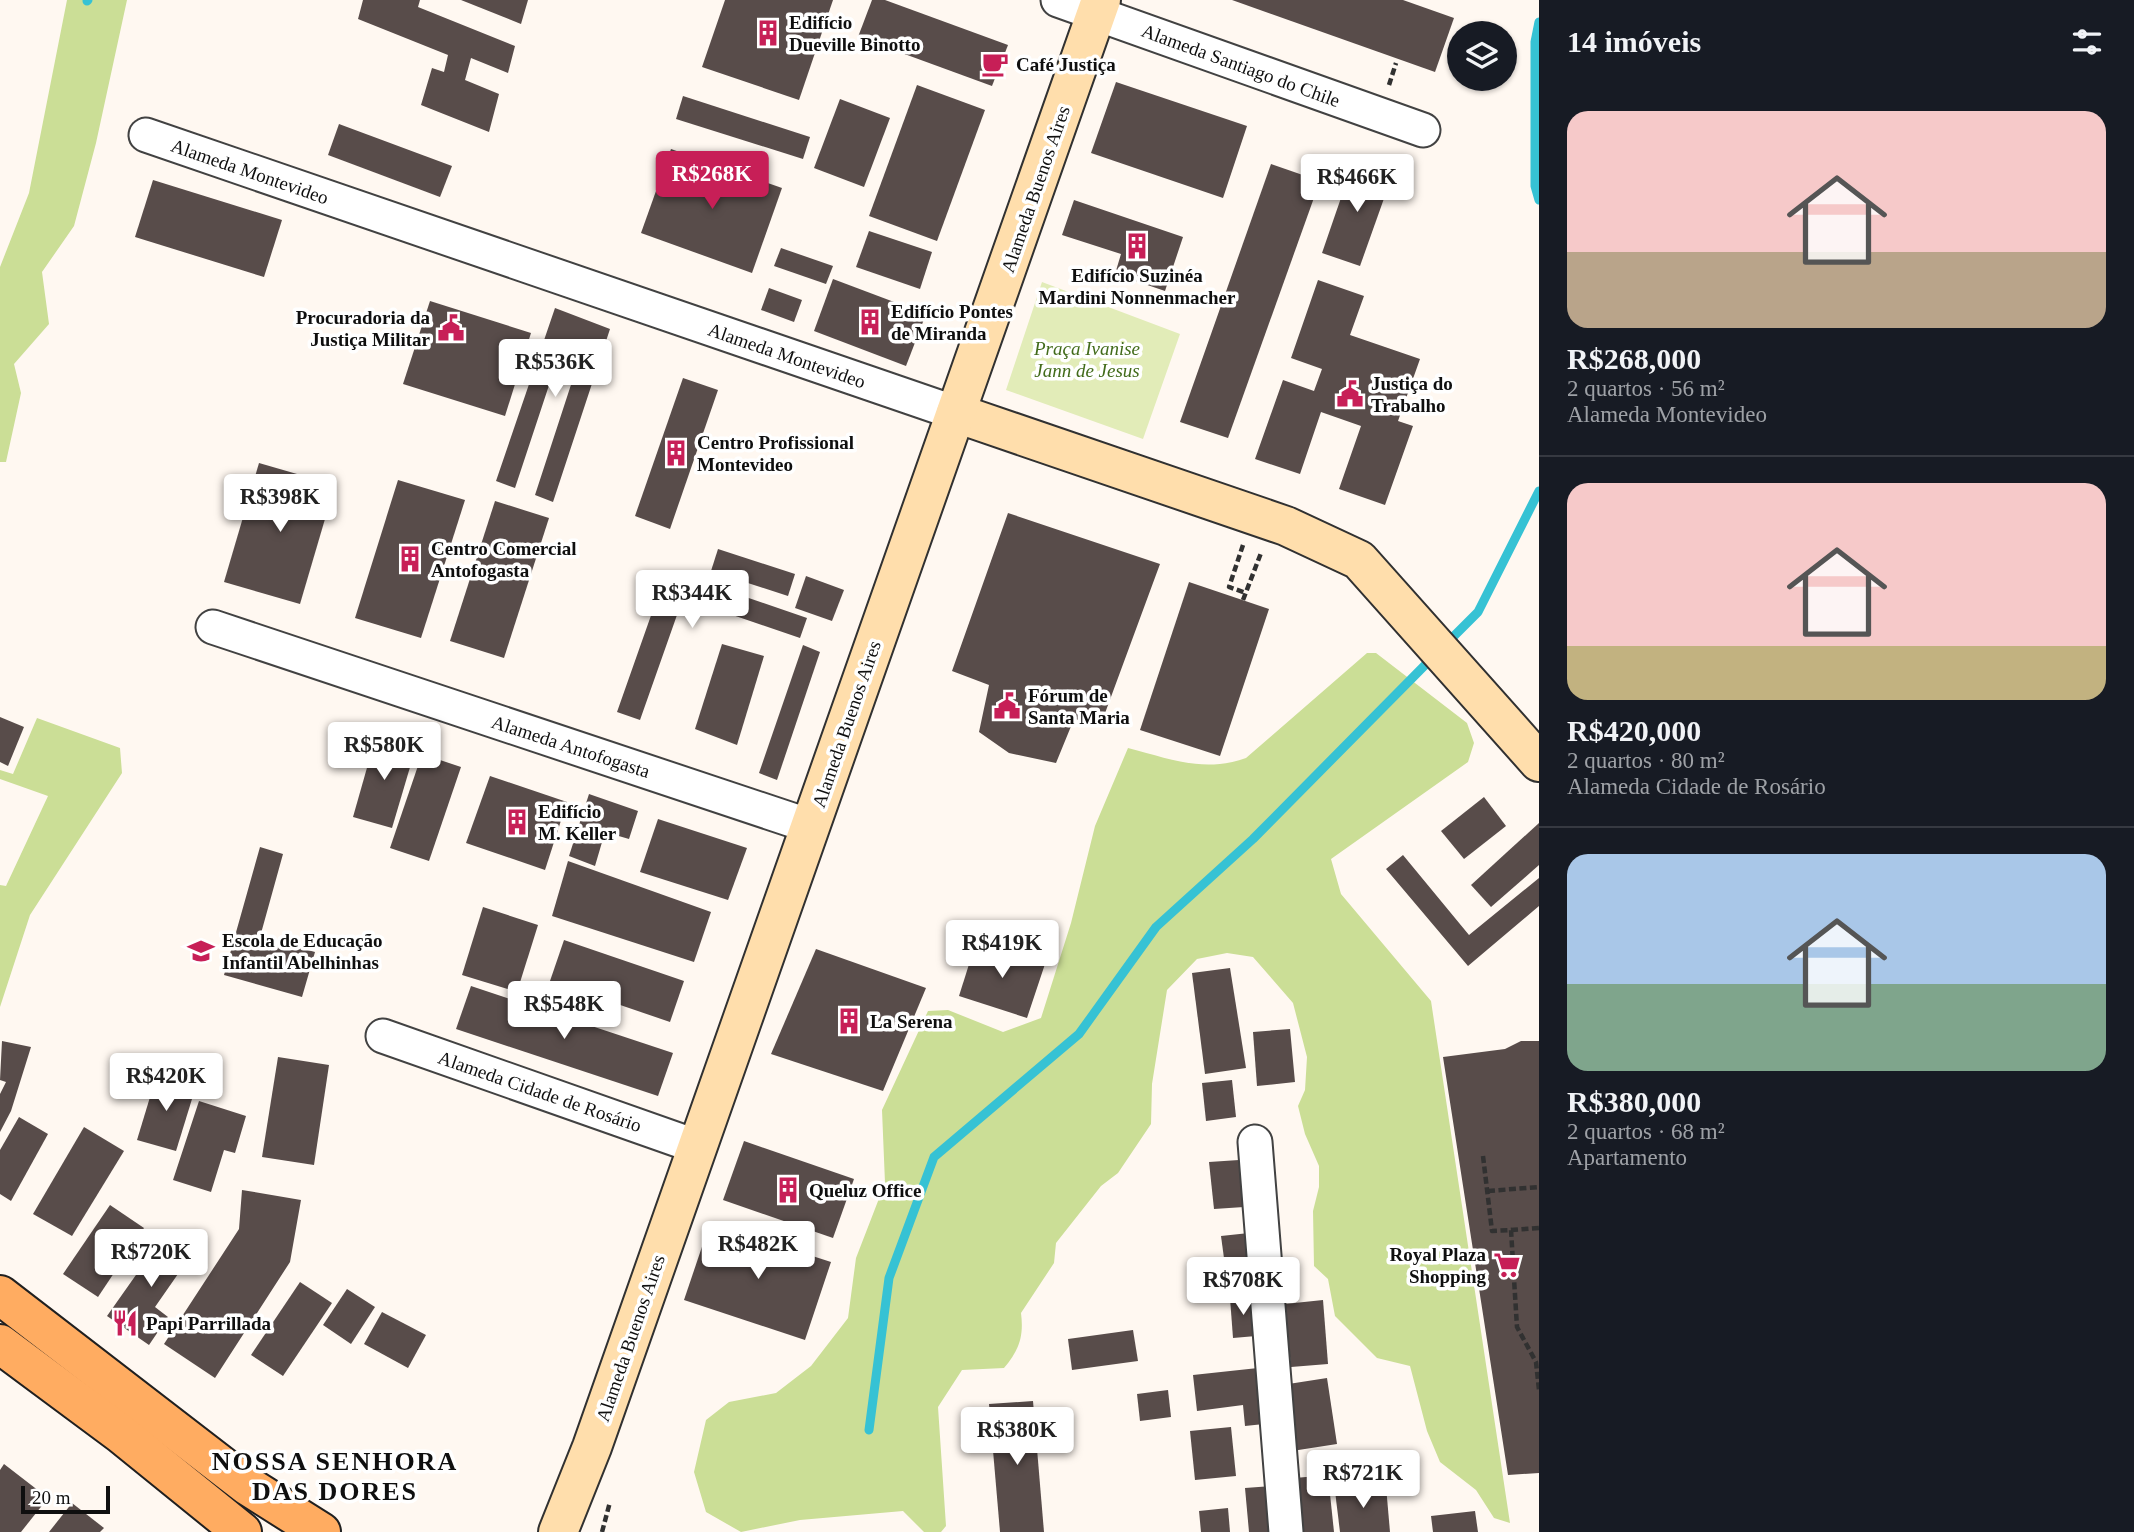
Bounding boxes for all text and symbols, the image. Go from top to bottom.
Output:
place label: Edifício Dueville Binotto [789,12,920,55]
building icon: Edifício Dueville Binotto [753,18,783,48]
street label: Alameda Santiago do Chile [1139,20,1343,111]
map controls [1447,21,1517,91]
button: layers [1447,21,1517,91]
icon: filters [2068,23,2106,61]
text: 14 imóveis [1567,25,1701,58]
cafe icon: Café Justiça [980,49,1010,79]
place label: Café Justiça [1016,54,1116,75]
street label: Alameda Buenos Aires [997,103,1074,275]
street label: Alameda Montevideo [168,135,331,208]
pin: R$268K [655,152,769,211]
pin: R$466K [1300,154,1414,214]
icon: home [1774,157,1900,283]
text: R$268K [672,161,752,186]
text: R$466K [1317,164,1397,189]
building icon: Edifício Suzinéa Mardini Nonnenmacher [1122,231,1152,261]
place label: Edifício Suzinéa Mardini Nonnenmacher [1039,265,1236,308]
place label: Edifício Pontes de Miranda [891,301,1013,344]
place label: Procuradoria da Justiça Militar [296,307,431,350]
building icon: Edifício Pontes de Miranda [855,307,885,337]
public building icon: Procuradoria da Justiça Militar [436,313,466,343]
street label: Alameda Montevideo [705,319,868,392]
park label: Praça Ivanise Jann de Jesus [1033,338,1140,381]
pin: R$536K [498,340,612,399]
text: R$268,000 [1567,342,1701,375]
text: R$536K [515,349,595,374]
place label: Justiça do Trabalho [1371,373,1453,416]
text: 2 quartos · 56 m² [1567,376,1725,401]
public building icon: Justiça do Trabalho [1335,379,1365,409]
text: Alameda Montevideo [1567,402,1767,427]
place label: Centro Profissional Montevideo [697,432,854,475]
building icon: Centro Profissional Montevideo [661,438,691,468]
pin: R$398K [223,475,337,534]
text: R$398K [240,484,320,509]
icon: home [1774,529,1900,655]
place label: Centro Comercial Antofogasta [431,538,576,581]
building icon: Centro Comercial Antofogasta [395,544,425,574]
pin: R$344K [635,570,749,630]
text: R$344K [652,580,732,605]
street label: Alameda Buenos Aires [808,638,885,810]
place label: Fórum de Santa Maria [1028,685,1130,728]
public building icon: Fórum de Santa Maria [992,691,1022,721]
street label: Alameda Antofogasta [489,711,653,782]
text: R$420,000 [1567,714,1701,747]
pin: R$580K [327,722,441,782]
text: R$580K [344,732,424,757]
text: 2 quartos · 80 m² [1567,748,1725,773]
text: Alameda Cidade de Rosário [1567,774,1826,799]
place label: Edifício M. Keller [538,801,617,844]
building icon: Edifício M. Keller [502,807,532,837]
icon: home [1774,900,1900,1026]
pin: R$419K [945,920,1059,980]
place label: Escola de Educação Infantil Abelhinhas [222,930,382,973]
text: R$419K [962,930,1042,955]
school or university icon: Escola de Educação Infantil Abelhinhas [186,936,216,966]
pin: R$548K [507,982,621,1041]
text: R$548K [524,991,604,1016]
building icon: La Serena [834,1006,864,1036]
place label: La Serena [870,1011,953,1032]
street label: Alameda Cidade de Rosário [435,1047,644,1136]
pin: R$420K [109,1054,223,1113]
text: R$420K [126,1063,206,1088]
text: R$380,000 [1567,1085,1701,1118]
text: 2 quartos · 68 m² [1567,1119,1725,1144]
text: Apartamento [1567,1145,1687,1170]
building icon: Queluz Office [773,1175,803,1205]
place label: Queluz Office [809,1180,921,1201]
pin: R$482K [701,1222,815,1281]
pin: R$720K [94,1230,208,1289]
text: R$482K [718,1231,798,1256]
text: R$720K [111,1239,191,1264]
place label: Royal Plaza Shopping [1389,1244,1486,1287]
supermarket icon: Royal Plaza Shopping [1492,1250,1522,1280]
street label: Alameda Buenos Aires [592,1252,669,1424]
pin: R$708K [1186,1258,1300,1317]
text: R$708K [1203,1267,1283,1292]
restaurant icon: Papi Parrillada [110,1308,140,1338]
place label: Papi Parrillada [146,1313,272,1334]
pin: R$380K [960,1408,1074,1467]
text: R$380K [977,1417,1057,1442]
district label: NOSSA SENHORA DAS DORES [212,1447,458,1506]
pin: R$721K [1306,1450,1420,1510]
text: R$721K [1323,1460,1403,1485]
scale bar [21,1483,110,1515]
text: 20 m [32,1487,71,1508]

